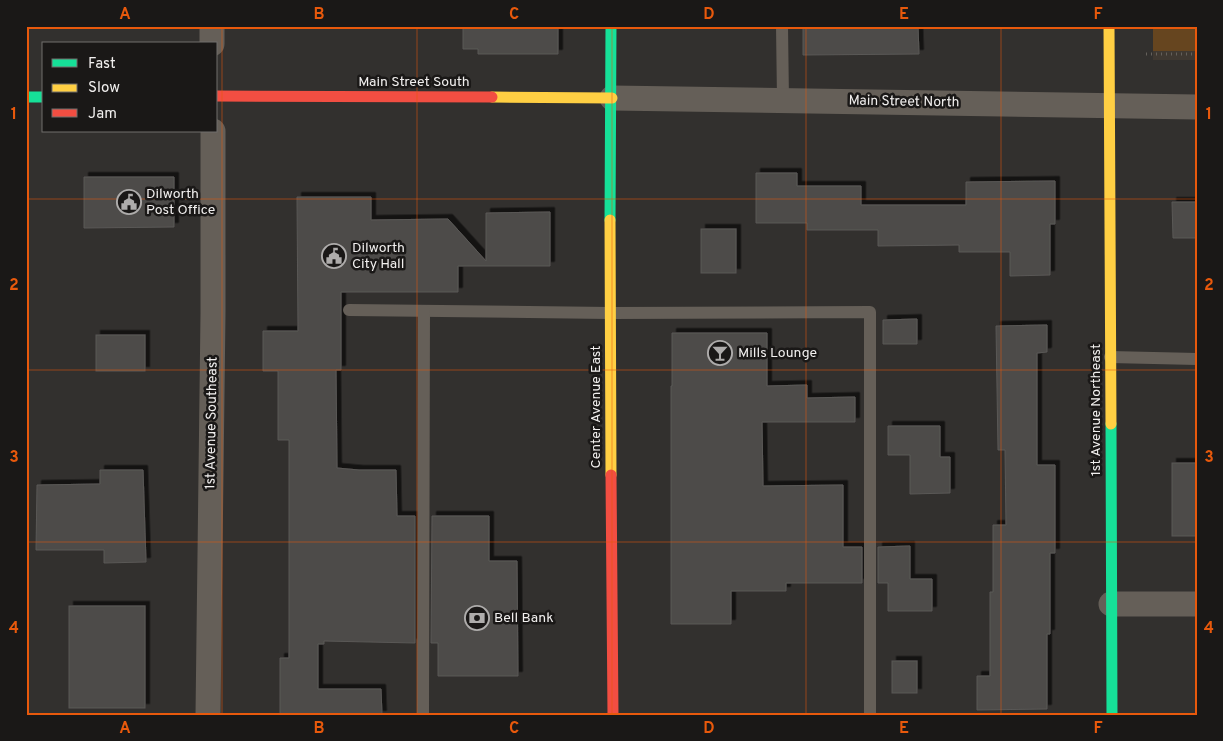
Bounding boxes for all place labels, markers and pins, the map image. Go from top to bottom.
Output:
place label: Dilworth Post Office [146,186,215,219]
public building icon: Dilworth Post Office [116,189,142,215]
place label: Dilworth City Hall [352,240,405,273]
public building icon: Dilworth City Hall [321,243,347,269]
bar icon: Mills Lounge [707,340,733,366]
place label: Mills Lounge [738,345,817,362]
bank icon: Bell Bank [464,605,490,631]
place label: Bell Bank [494,610,554,627]

